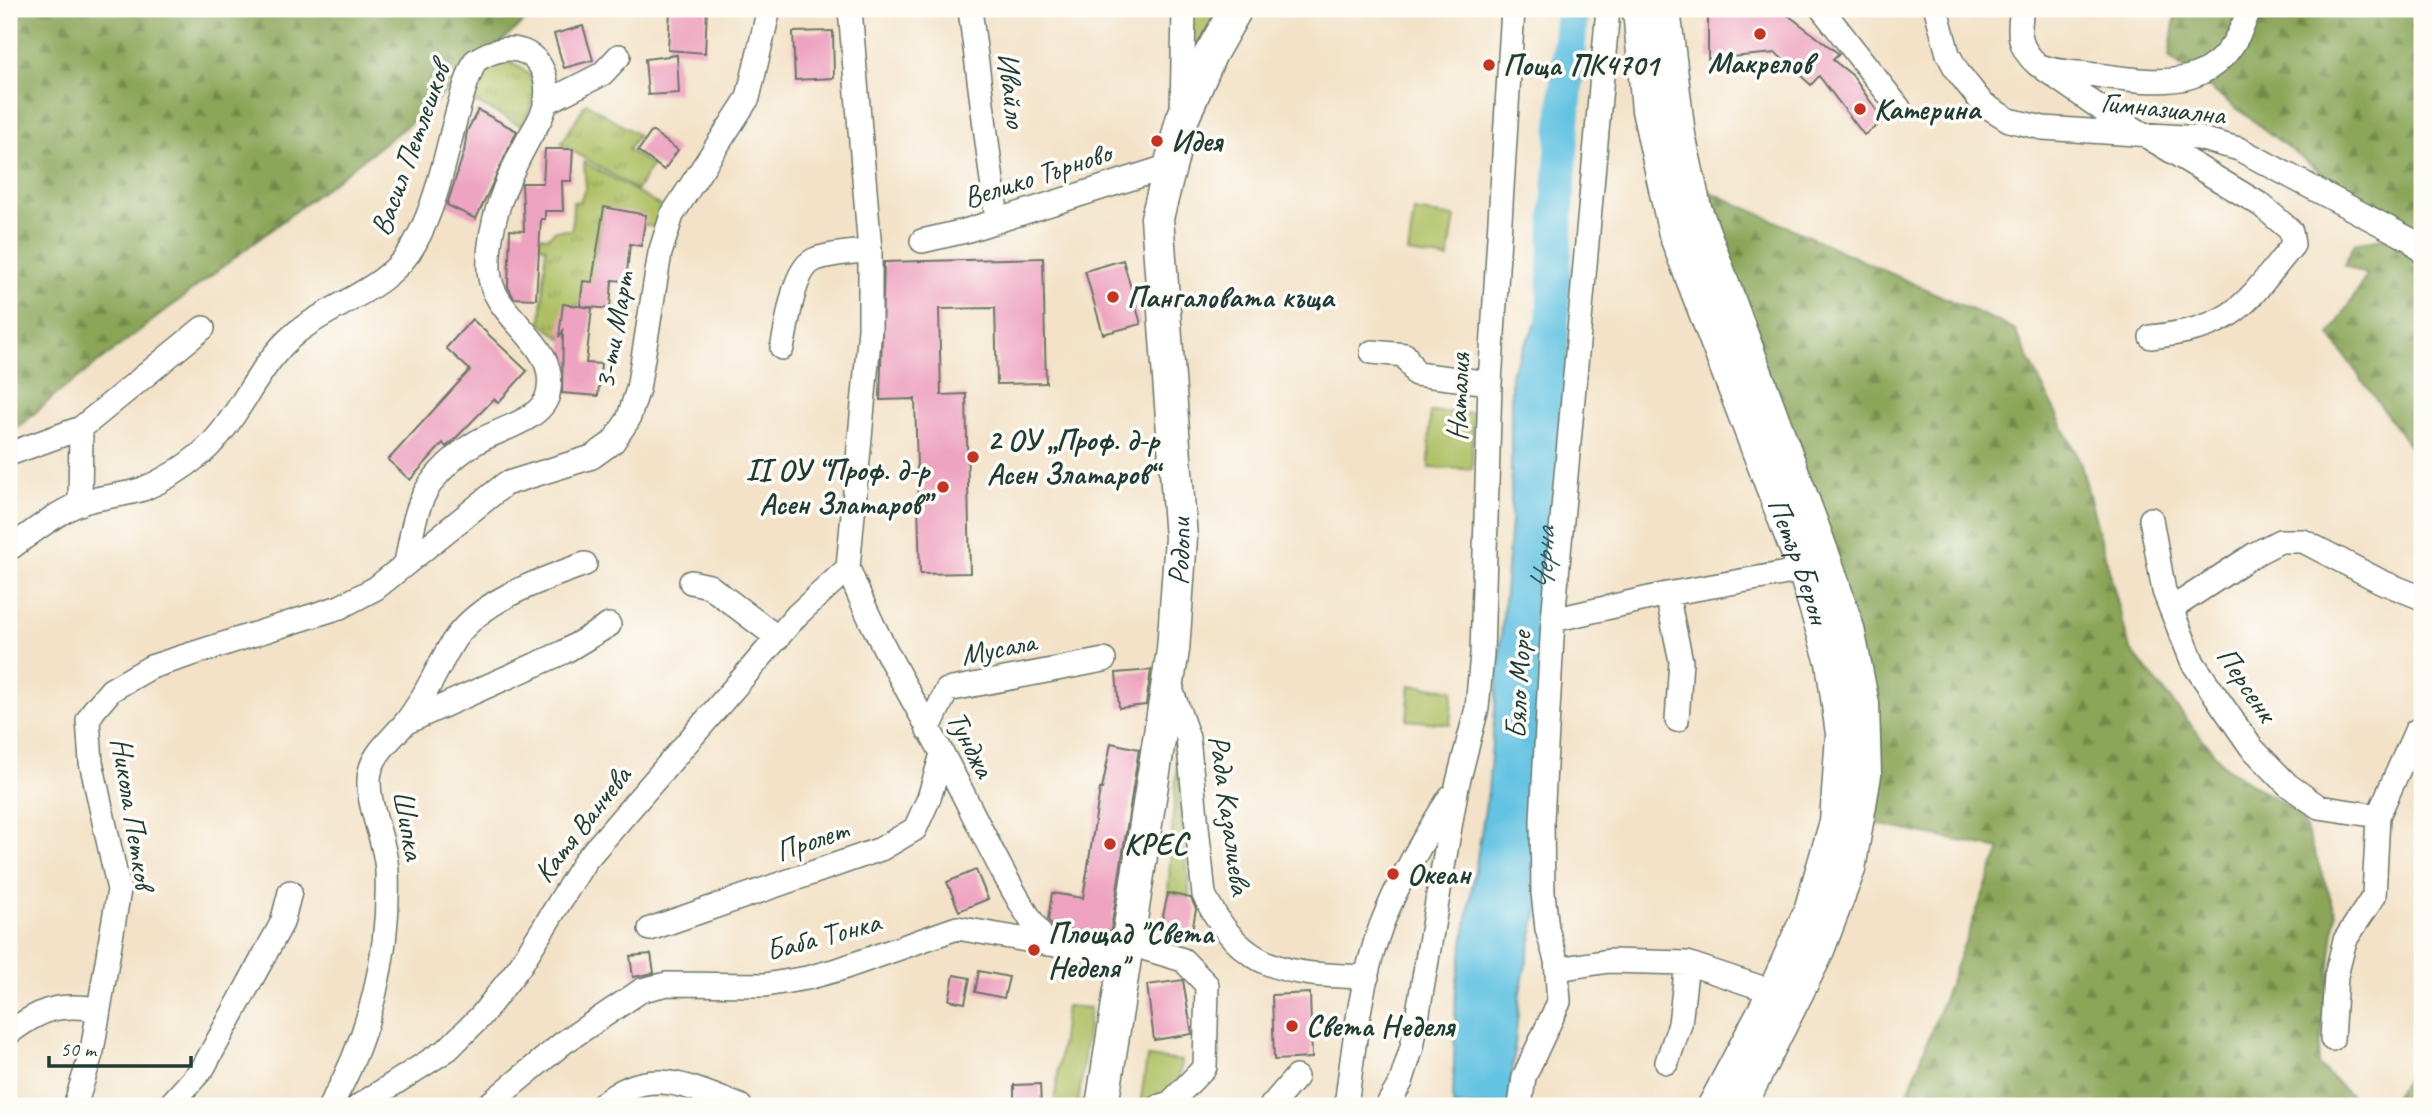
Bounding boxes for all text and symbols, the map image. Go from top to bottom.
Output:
marker: Макрелов [1752,26,1768,42]
place label: Макрелов [1708,44,1818,82]
place label: Поща ПК4701 [1503,46,1662,84]
street label: Ивайло [989,50,1036,131]
street label: Васил Петлешков [361,51,461,240]
marker: Поща ПК4701 [1481,57,1497,73]
street label: Гимназиална [2099,83,2229,134]
place label: Катерина [1874,90,1983,128]
marker: Катерина [1852,101,1868,117]
place label: Идея [1171,122,1225,160]
street label: Велико Търново [958,132,1119,217]
marker: Идея [1149,133,1165,149]
street label: 3-ти Март [585,267,643,392]
place label: Пангаловата къща [1127,278,1336,316]
marker: Пангаловата къща [1105,289,1121,305]
street label: Наталия [1437,351,1479,442]
place label: 2 ОУ „Проф. д-р Асен Златаров“ [987,421,1163,493]
marker: 2 ОУ „Проф. д-р Асен Златаров“ [965,449,981,465]
place label: II ОУ “Проф. д-р Асен Златаров” [746,451,936,523]
marker: II ОУ “Проф. д-р Асен Златаров” [935,479,951,495]
street label: Петър Берон [1759,492,1839,631]
street label: Родопи [1159,515,1200,586]
water label: Черна [1521,523,1565,593]
street label: Мусала [957,622,1041,674]
street label: Бяло Море [1496,628,1540,740]
street label: Персенк [2208,639,2288,731]
street label: Тунджа [938,704,1005,785]
street label: Рада Казалиева [1200,733,1260,899]
street label: Никола Петков [102,735,165,897]
street label: Катя Ванчева [525,756,641,890]
street label: Шипка [384,787,434,865]
street label: Пролет [770,809,855,870]
place label: КРЕС [1124,825,1191,863]
marker: КРЕС [1102,836,1118,852]
place label: Океан [1407,855,1472,893]
marker: Океан [1385,866,1401,882]
street label: Баба Тонка [761,902,886,970]
place label: Площад "Света Неделя" [1048,914,1215,986]
marker: Площад "Света Неделя" [1026,942,1042,958]
place label: Света Неделя [1306,1007,1456,1045]
marker: Света Неделя [1284,1018,1300,1034]
scale bar [49,1024,191,1068]
text: 50 m [60,1036,98,1062]

